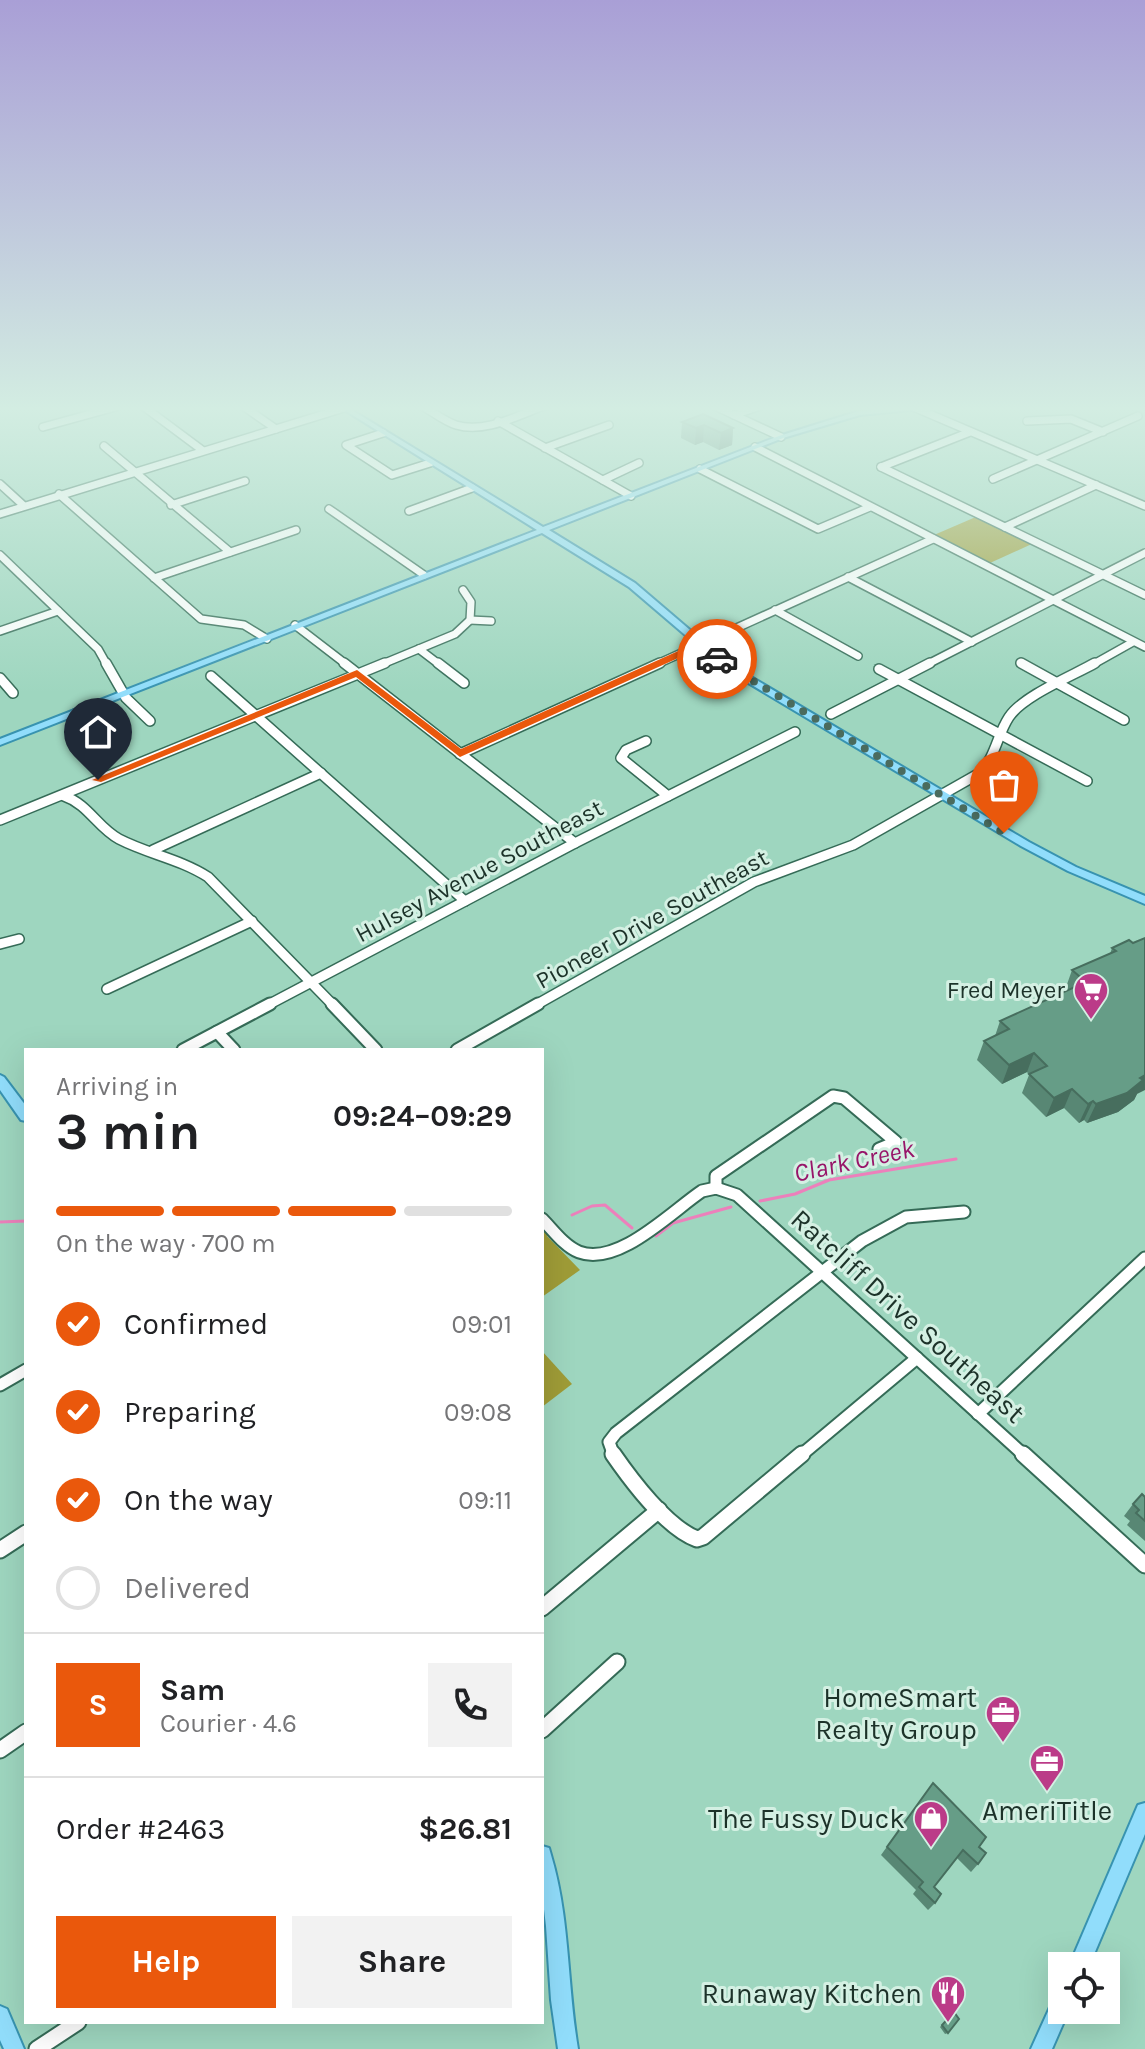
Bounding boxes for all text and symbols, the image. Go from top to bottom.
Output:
courier [677,619,757,699]
icon: car [695,637,739,681]
pin [64,698,132,780]
icon: home [76,710,120,754]
pin [970,751,1038,833]
icon: bag [982,763,1026,807]
street label: Hulsey Avenue Southeast [350,794,608,948]
street label: Pioneer Drive Southeast [531,843,773,995]
supermarket icon: Fred Meyer [1072,971,1110,1021]
place label: Fred Meyer [947,976,1065,1004]
text: Arriving in [56,1071,178,1102]
text: 09:24–09:29 [333,1098,512,1134]
text: 3 min [56,1101,200,1162]
water label: Clark Creek [791,1133,918,1189]
street label: Ratcliff Drive Southeast [784,1202,1032,1430]
text: On the way · 700 m [56,1228,275,1259]
icon: check [56,1302,100,1346]
text: Confirmed [124,1306,268,1342]
text: 09:01 [451,1309,512,1340]
icon: check [56,1390,100,1434]
text: Preparing [124,1394,256,1430]
text: 09:08 [444,1397,512,1428]
icon: check [56,1478,100,1522]
text: On the way [124,1482,273,1518]
text: 09:11 [458,1485,512,1516]
text: Delivered [124,1570,251,1606]
button: phone [428,1663,512,1747]
text: Sam [160,1672,225,1708]
place label: HomeSmart Realty Group [815,1681,977,1746]
text: S [88,1687,108,1723]
office icon: HomeSmart Realty Group [984,1694,1022,1744]
text: Courier · 4.6 [160,1708,297,1739]
office icon: AmeriTitle [1028,1743,1066,1793]
place label: AmeriTitle [982,1794,1112,1827]
shop icon: The Fussy Duck [912,1799,950,1849]
place label: The Fussy Duck [708,1802,905,1835]
text: Order #2463 [56,1811,225,1847]
text: $26.81 [418,1811,512,1847]
button: Help [56,1916,276,2008]
button: Share [292,1916,512,2008]
map controls [1048,1952,1120,2024]
button: locate [1048,1952,1120,2024]
restaurant icon: Runaway Kitchen [929,1974,967,2024]
place label: Runaway Kitchen [702,1977,922,2010]

